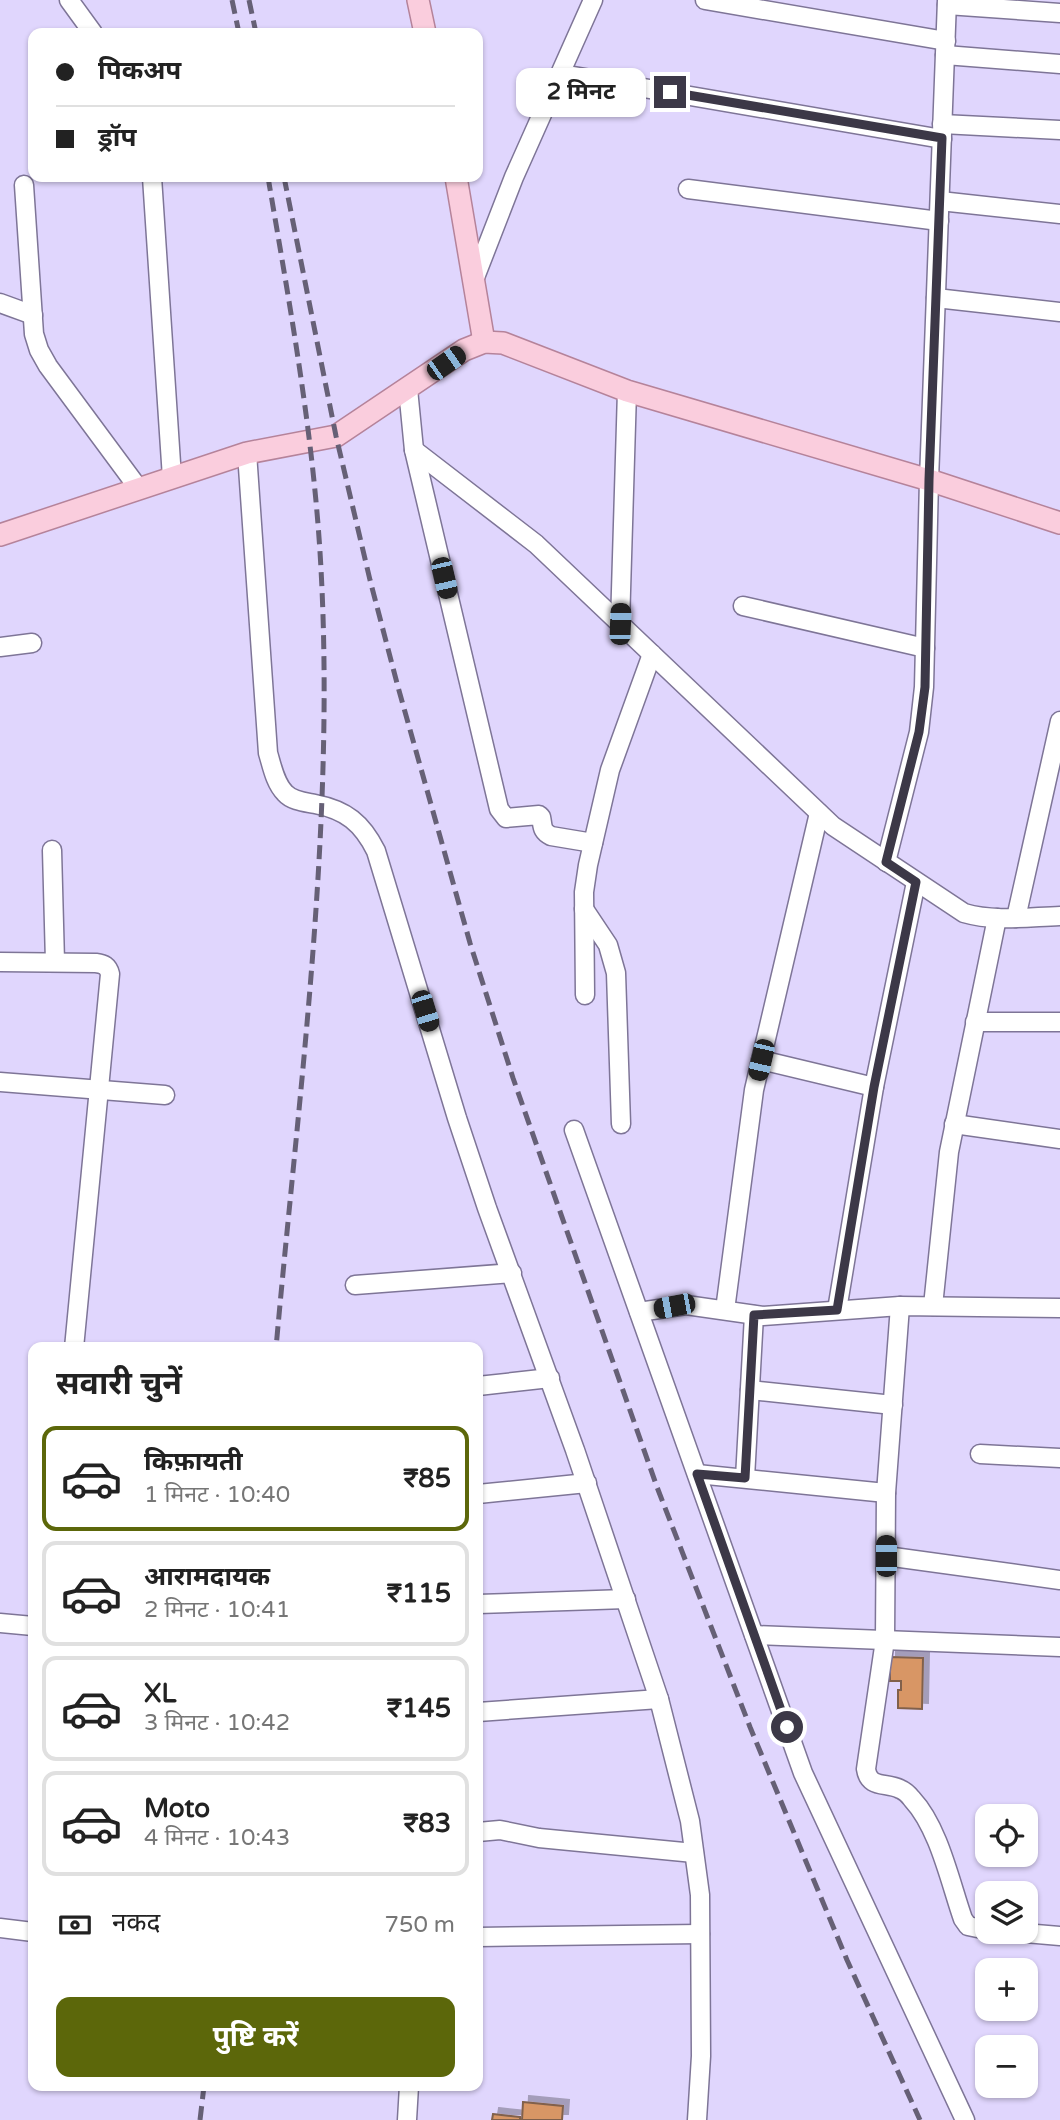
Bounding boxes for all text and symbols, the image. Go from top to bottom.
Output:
text: पिकअप [98,55,181,86]
callout: 2 मिनट [516,68,646,116]
route end [654,76,686,108]
text: 2 मिनट [547,78,615,106]
text: ड्रॉप [98,122,136,153]
car [423,342,470,384]
car [430,555,459,601]
car [609,603,632,645]
car [409,988,442,1034]
car [747,1037,776,1083]
car [652,1292,697,1320]
text: सवारी चुनें [56,1365,182,1403]
text: किफ़ायती [144,1446,243,1477]
icon: car [60,1447,123,1510]
text: ₹85 [403,1463,451,1494]
text: 1 मिनट · 10:40 [144,1481,290,1509]
car [876,1535,897,1577]
text: आरामदायक [144,1561,270,1592]
icon: car [60,1562,123,1625]
text: ₹115 [387,1578,451,1609]
text: 2 मिनट · 10:41 [144,1596,290,1624]
icon: car [60,1677,123,1740]
text: XL [144,1678,176,1709]
text: ₹145 [387,1693,451,1724]
text: 3 मिनट · 10:42 [144,1709,290,1737]
route start [771,1711,803,1743]
icon: car [60,1792,123,1855]
text: Moto [144,1793,210,1824]
map controls [975,1804,1038,2098]
button: locate [975,1804,1038,1867]
text: ₹83 [403,1808,451,1839]
text: 4 मिनट · 10:43 [144,1824,290,1852]
button: layers [975,1881,1038,1944]
icon: cash [56,1906,94,1944]
text: नकद [112,1907,160,1938]
text: 750 m [385,1911,455,1939]
button: + [975,1958,1038,2021]
button: पुष्टि करें [56,1997,455,2077]
button: − [975,2035,1038,2098]

